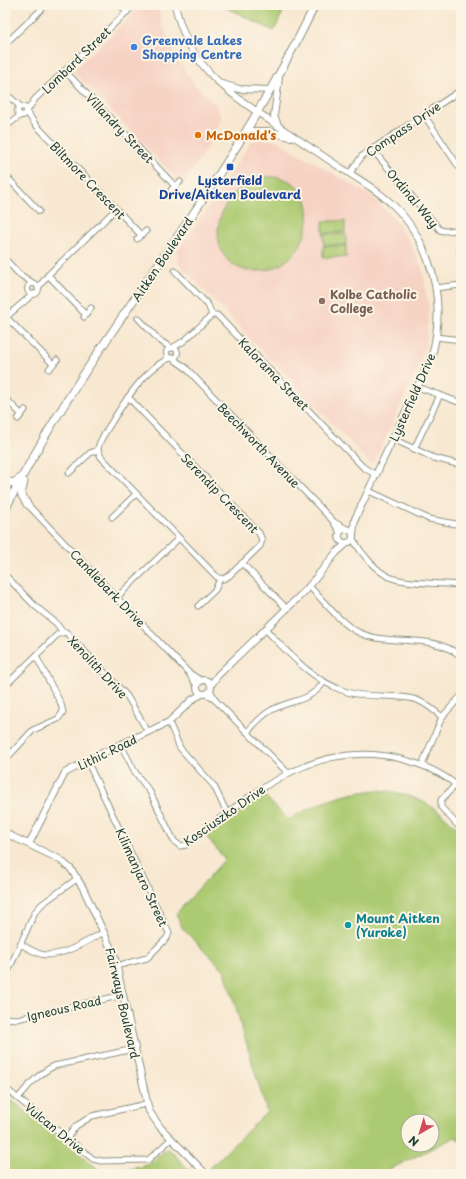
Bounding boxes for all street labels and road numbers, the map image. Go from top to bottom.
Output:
street label: Lombard Street [37,22,115,98]
street label: Villandry Street [82,89,158,167]
street label: Compass Drive [362,97,444,161]
street label: Biltmore Crescent [46,137,130,223]
street label: Ordinal Way [383,164,443,232]
street label: Aitken Boulevard [127,213,197,305]
street label: Kalorama Street [235,334,313,414]
street label: Lysterfield Drive [384,350,440,444]
street label: Beechworth Avenue [214,398,305,492]
street label: Serendip Crescent [177,449,263,537]
street label: Candlebark Drive [66,545,150,631]
street label: Xenolith Drive [64,632,132,702]
street label: Lithic Road [74,730,140,774]
street label: Kosciuszko Drive [179,780,269,850]
street label: Kilimanjaro Street [111,825,173,930]
street label: Fairways Boulevard [101,946,145,1061]
street label: Igneous Road [25,991,103,1025]
street label: Vulcan Drive [21,1098,89,1158]

